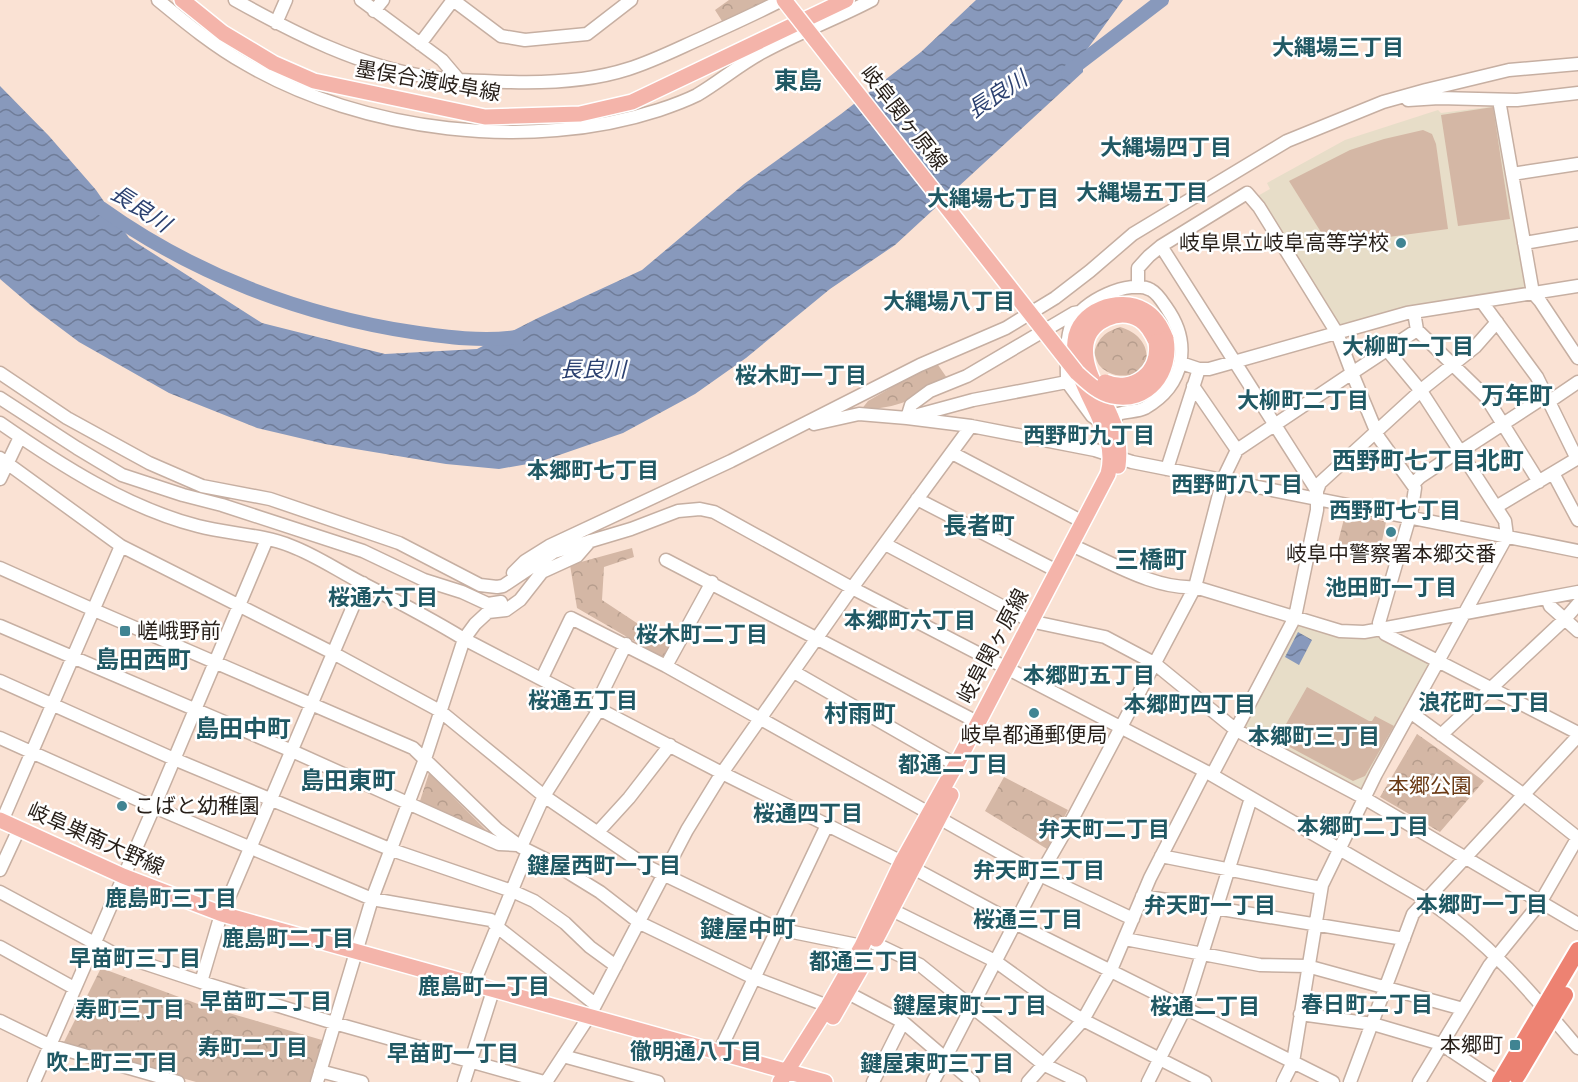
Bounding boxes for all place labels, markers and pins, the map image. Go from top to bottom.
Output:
place label: 岐阜県立岐阜高等学校 [1179,228,1389,256]
marker: 岐阜県立岐阜高等学校 [1394,236,1408,250]
marker: 岐阜中警察署本郷交番 [1384,525,1398,539]
place label: 岐阜中警察署本郷交番 [1286,539,1496,567]
place label: 嵯峨野前 [137,616,221,644]
marker: 嵯峨野前 [118,624,132,638]
marker: 岐阜都通郵便局 [1027,706,1041,720]
place label: 岐阜都通郵便局 [961,720,1108,748]
place label: こばと幼稚園 [134,791,260,819]
marker: こばと幼稚園 [115,799,129,813]
place label: 本郷町 [1440,1030,1503,1058]
marker: 本郷町 [1508,1038,1522,1052]

